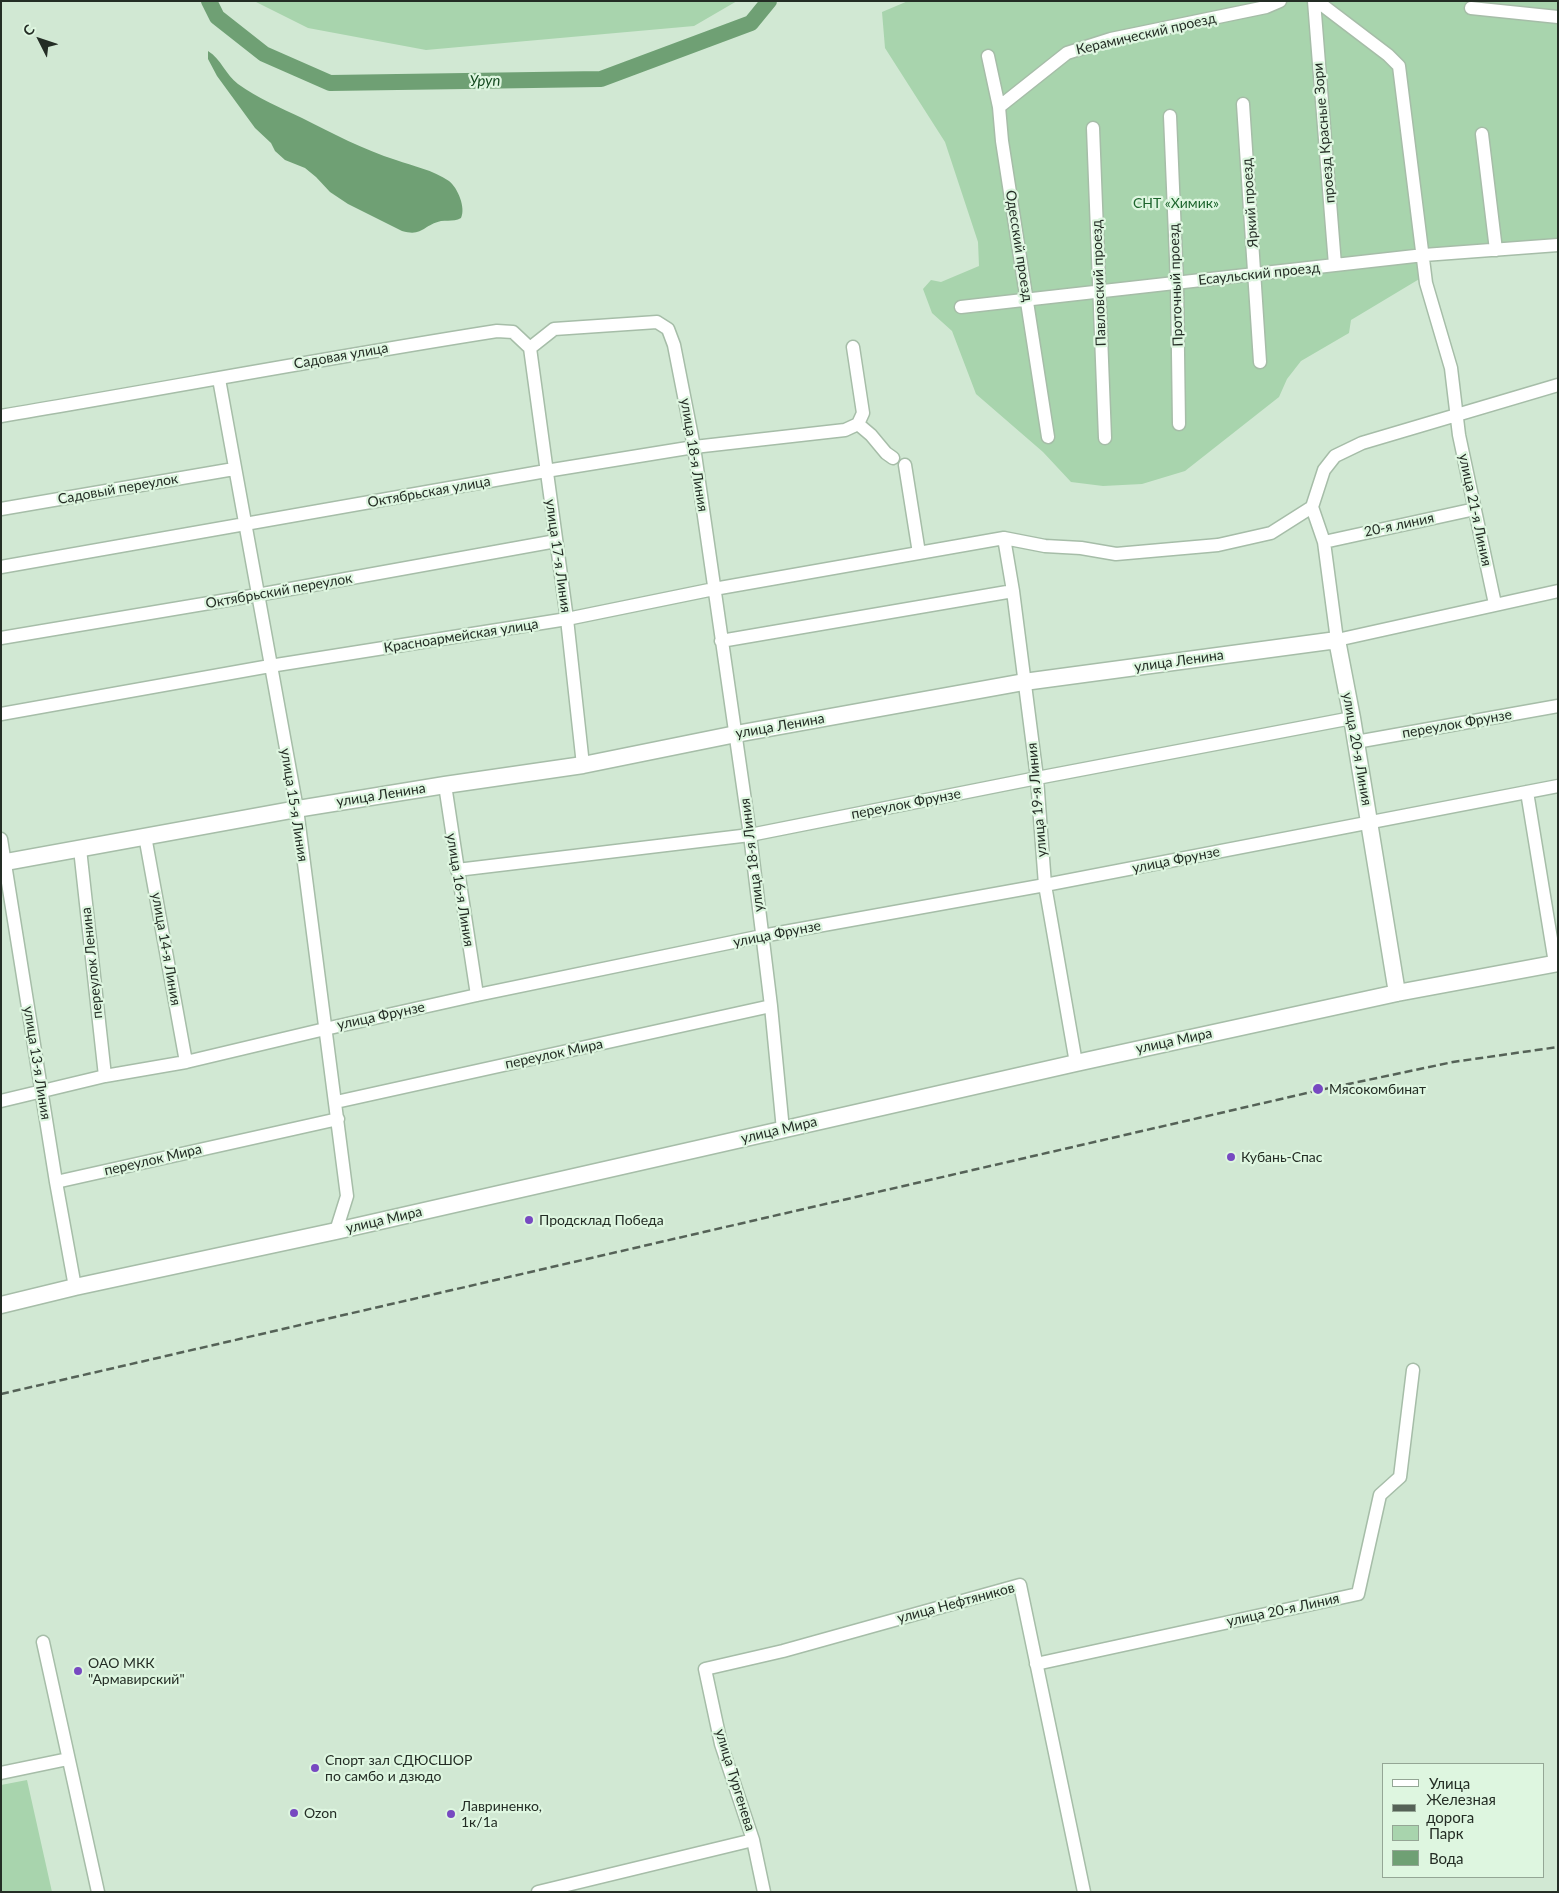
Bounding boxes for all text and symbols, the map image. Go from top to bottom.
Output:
street label: Керамический проезд [1074,10,1218,58]
north arrow [15,15,65,65]
text: С [19,21,38,39]
street label: проезд Красные Зори [1309,62,1339,204]
water label: Уруп [469,72,501,90]
street label: Яркий проезд [1238,158,1262,248]
street label: Одесский проезд [1002,189,1036,303]
park label: СНТ «Химик» [1133,195,1219,211]
street label: Павловский проезд [1088,219,1110,347]
street label: Проточный проезд [1165,223,1187,347]
street label: Есаульский проезд [1197,259,1321,289]
street label: Садовая улица [293,339,389,373]
street label: улица 18-я Линия [677,397,711,513]
street label: улица 21-я Линия [1455,452,1495,568]
street label: Садовый переулок [57,470,179,508]
street label: Октябрьская улица [366,473,492,511]
street label: улица 17-я Линия [542,498,574,614]
street label: 20-я линия [1363,509,1435,541]
street label: Октябрьский переулок [204,570,354,612]
street label: Красноармейская улица [382,615,540,657]
street label: улица Ленина [1133,646,1225,676]
street label: улица 20-я Линия [1339,691,1375,807]
street label: переулок Фрунзе [1401,706,1513,742]
street label: улица Ленина [734,710,826,742]
street label: улица 19-я Линия [1024,742,1050,858]
street label: улица 15-я Линия [277,747,311,863]
street label: улица Ленина [335,780,427,810]
street label: переулок Фрунзе [850,785,962,823]
street label: улица 18-я Линия [737,797,767,913]
street label: улица 16-я Линия [443,832,477,948]
street label: улица Фрунзе [1131,843,1221,877]
street label: улица 14-я Линия [148,891,184,1007]
street label: переулок Ленина [78,906,106,1020]
street label: улица Фрунзе [732,917,822,951]
street label: улица Фрунзе [336,999,426,1033]
street label: улица 13-я Линия [20,1005,54,1121]
street label: улица Мира [1134,1025,1214,1057]
street label: переулок Мира [504,1035,604,1073]
place label: Мясокомбинат [1329,1081,1426,1097]
marker: Мясокомбинат [1311,1082,1325,1096]
street label: улица Мира [739,1113,819,1147]
street label: переулок Мира [103,1141,203,1179]
place label: Кубань-Спас [1241,1149,1322,1165]
marker: Кубань-Спас [1225,1151,1237,1163]
street label: улица Мира [344,1203,424,1237]
place label: Продсклад Победа [539,1212,664,1228]
marker: Продсклад Победа [523,1214,535,1226]
street label: улица Нефтяников [896,1579,1016,1627]
street label: улица 20-я Линия [1225,1590,1341,1630]
place label: ОАО МКК "Армавирский" [88,1655,185,1688]
marker: ОАО МКК "Армавирский" [72,1665,84,1677]
street label: улица Тургенева [711,1727,759,1833]
place label: Спорт зал СДЮСШОР по самбо и дзюдо [325,1752,472,1784]
marker: Спорт зал СДЮСШОР по самбо и дзюдо [309,1762,321,1774]
legend [1382,1763,1544,1878]
text: Улица [1429,1774,1470,1792]
text: Железная дорога [1426,1790,1496,1826]
place label: Лавриненко, 1к/1а [461,1798,542,1830]
place label: Ozon [304,1805,337,1821]
marker: Ozon [288,1807,300,1819]
marker: Лавриненко, 1к/1а [445,1808,457,1820]
text: Парк [1429,1824,1463,1842]
text: Вода [1429,1849,1464,1867]

